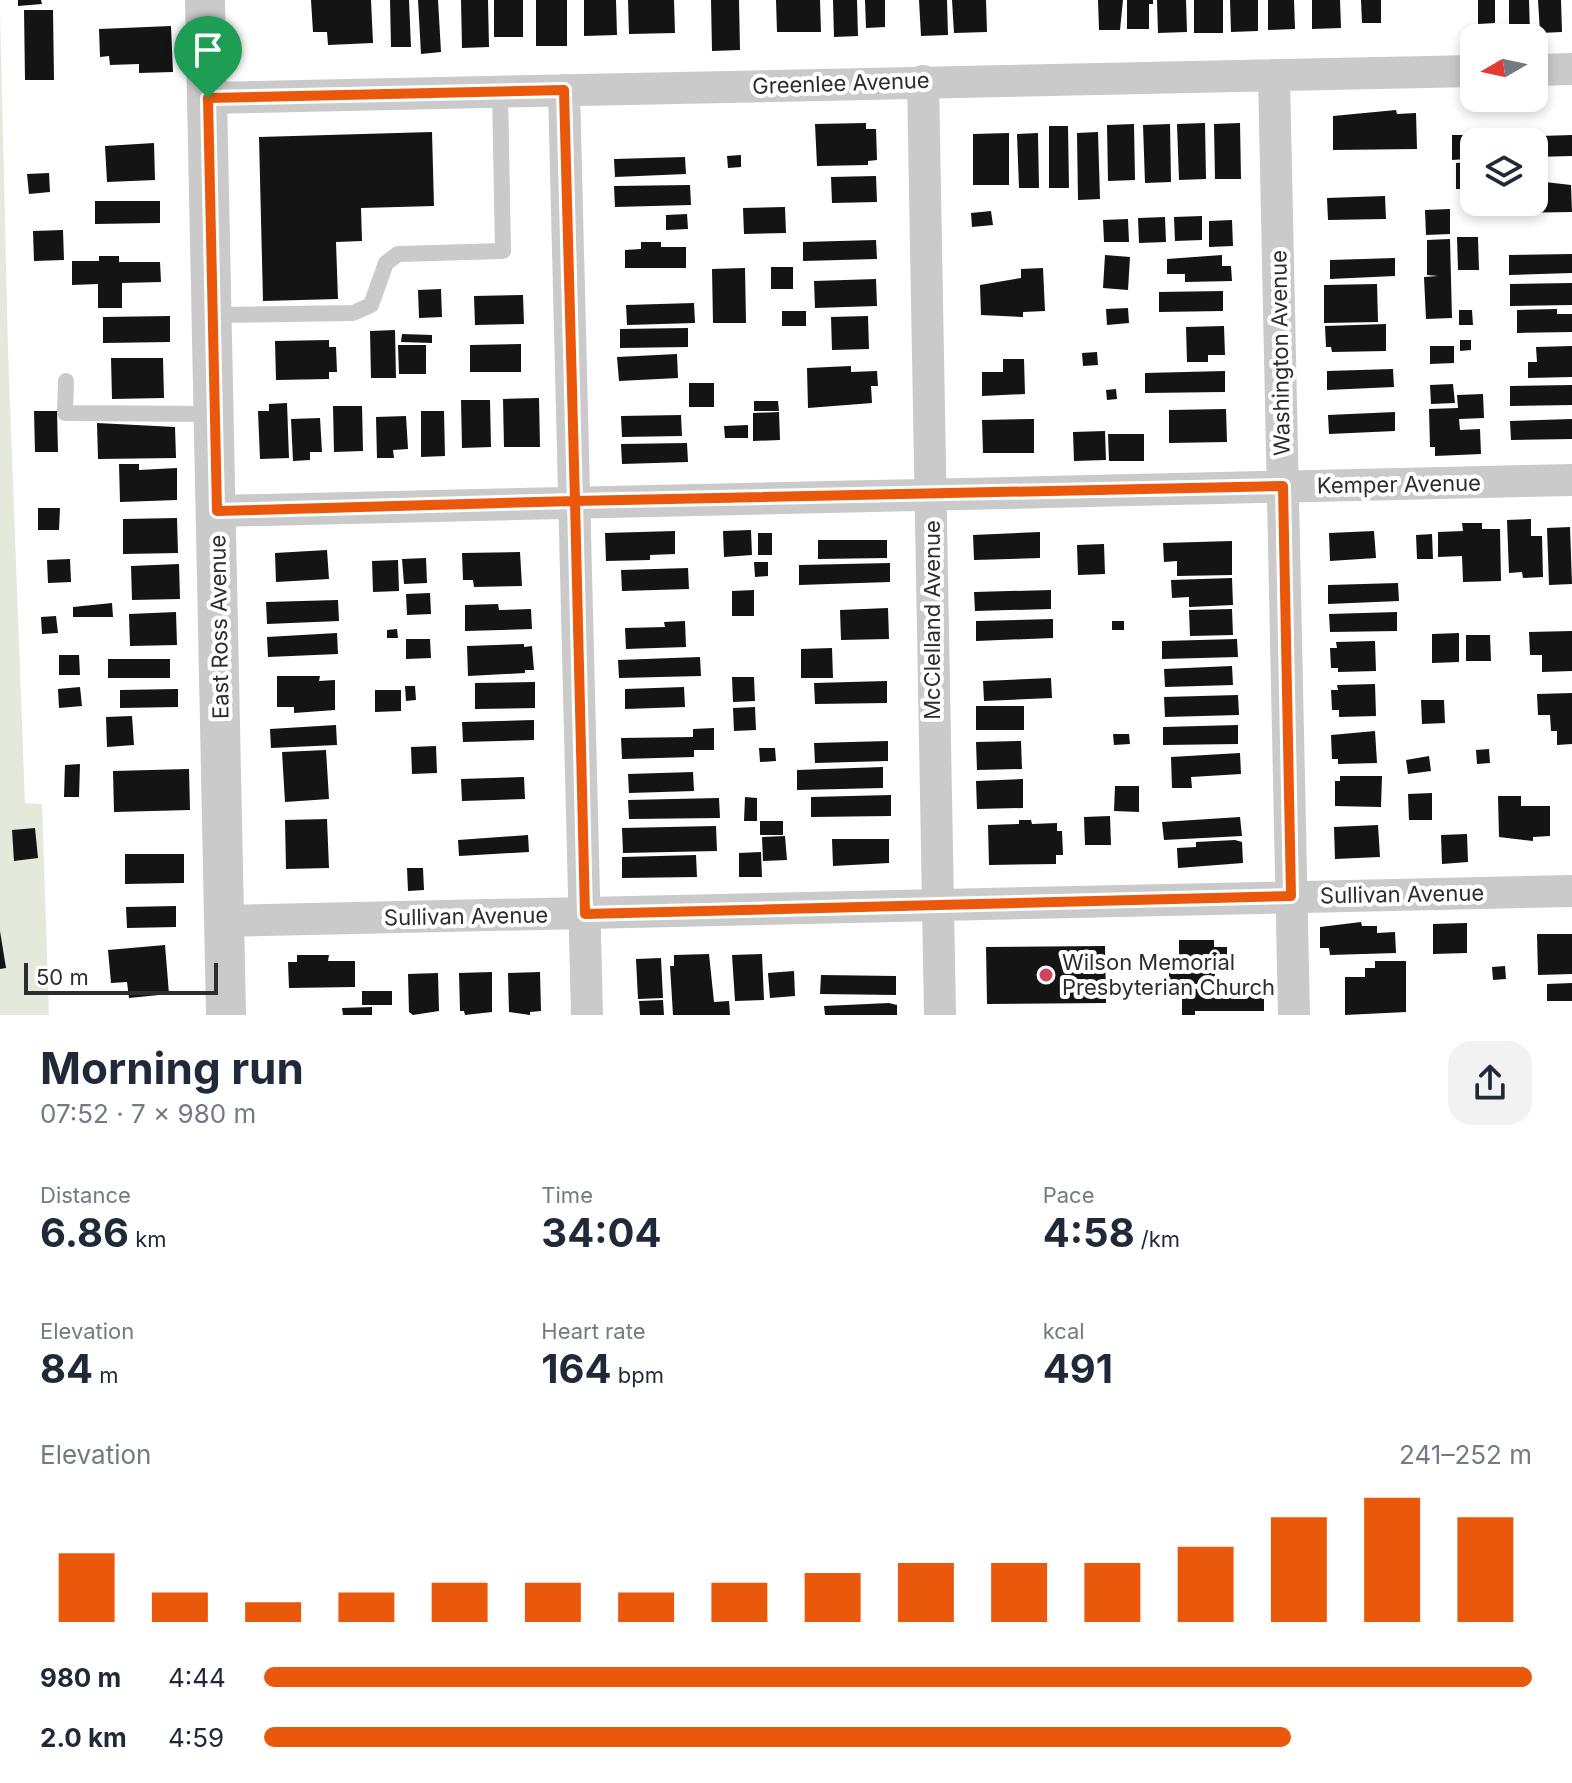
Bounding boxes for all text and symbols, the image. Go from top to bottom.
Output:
pin [174,16,242,98]
north arrow [1460,24,1548,112]
map controls [1460,24,1548,216]
icon: arrive [186,28,230,72]
street label: Greenlee Avenue [752,67,930,99]
button: layers [1460,128,1548,216]
street label: Washington Avenue [1265,250,1295,456]
street label: Kemper Avenue [1317,470,1481,498]
street label: McClelland Avenue [919,520,945,720]
street label: East Ross Avenue [204,535,234,719]
street label: Sullivan Avenue [1320,880,1484,908]
street label: Sullivan Avenue [384,902,548,930]
place label: Wilson Memorial Presbyterian Church [1062,949,1275,1000]
scale bar [24,959,218,995]
text: 50 m [36,964,89,990]
marker: Wilson Memorial Presbyterian Church [1037,966,1055,984]
text: Morning run [40,1041,304,1095]
button: share [1448,1041,1532,1125]
text: 07:52 · 7 × 980 m [40,1098,256,1129]
text: Distance [40,1182,131,1208]
text: Time [541,1182,593,1208]
text: Pace [1043,1182,1094,1208]
text: 6.86 [40,1208,129,1257]
text: 34:04 [541,1208,662,1257]
text: 4:58 [1043,1208,1135,1257]
text: km [129,1226,167,1252]
text: /km [1135,1226,1180,1252]
text: Elevation [40,1318,134,1344]
text: Heart rate [541,1318,646,1344]
text: kcal [1043,1318,1085,1344]
text: 84 [40,1344,93,1393]
text: 164 [541,1344,612,1393]
text: 491 [1043,1344,1113,1393]
text: m [93,1362,119,1388]
text: bpm [612,1362,664,1388]
text: Elevation [40,1439,151,1470]
text: 241–252 m [1399,1439,1532,1470]
text: 980 m [40,1662,121,1693]
text: 4:44 [168,1662,226,1693]
text: 2.0 km [40,1722,127,1753]
text: 4:59 [168,1722,224,1753]

